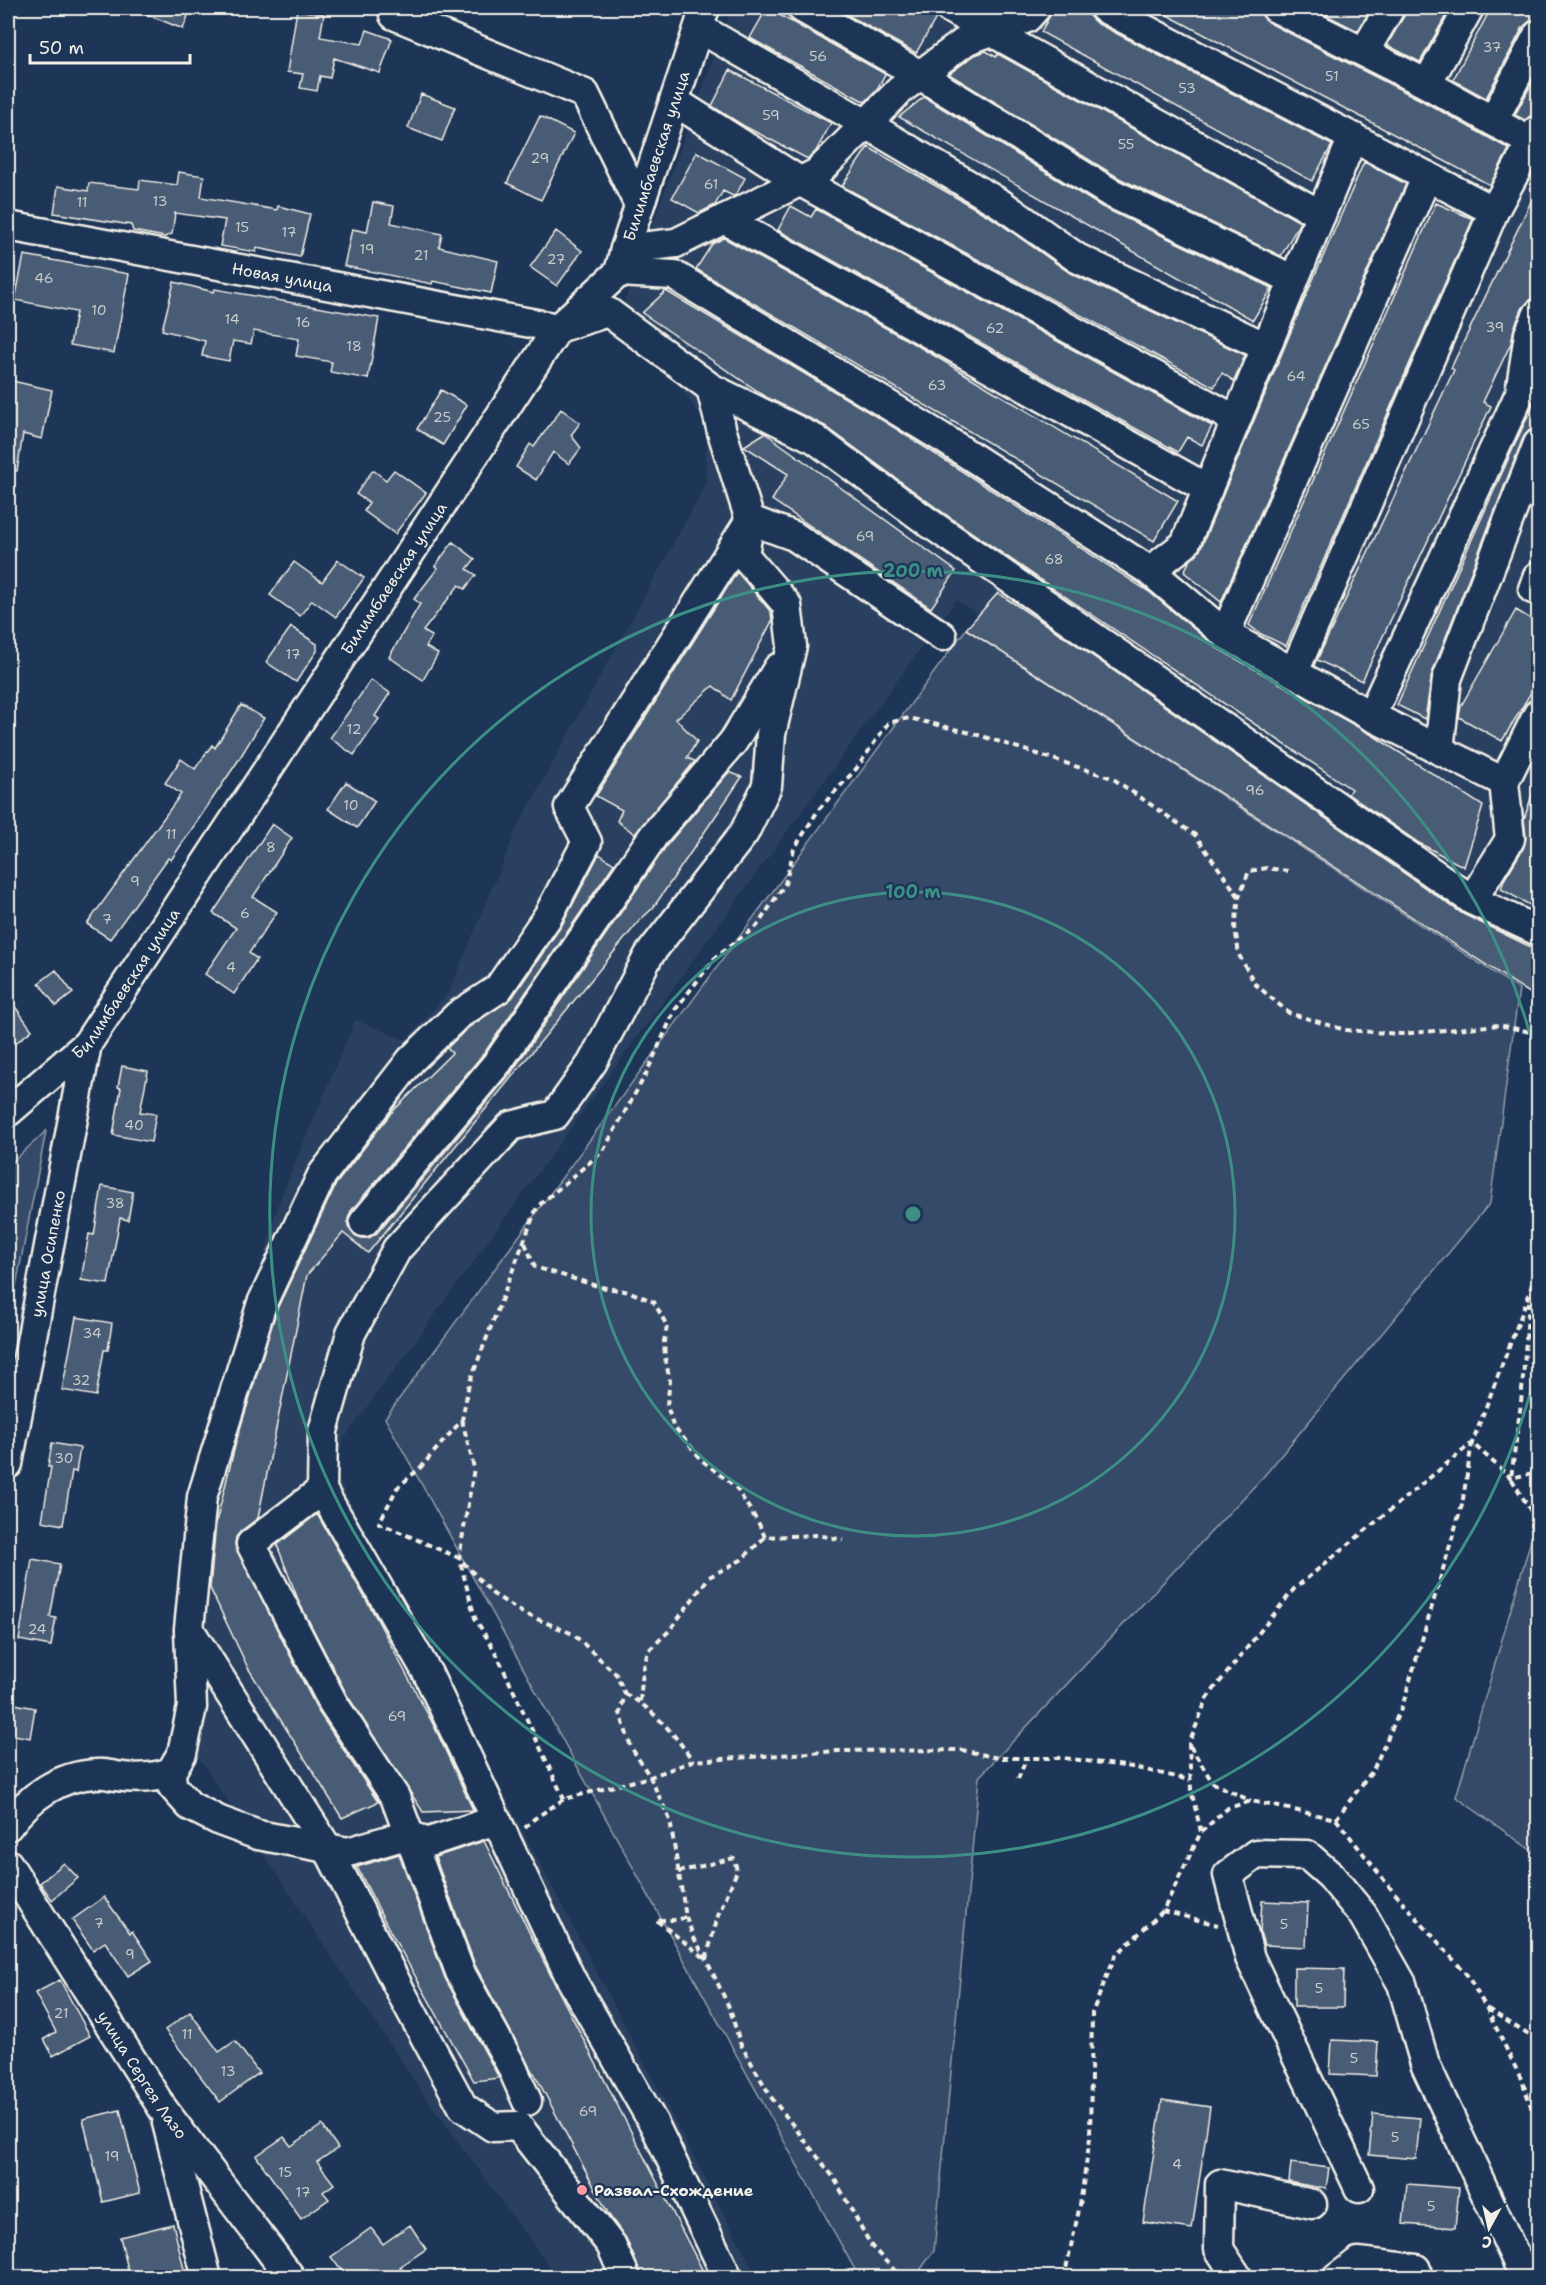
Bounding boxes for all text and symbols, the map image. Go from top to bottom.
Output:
scale bar [30,27,190,65]
text: 50 m [39,36,84,60]
house number: 37 [1483,38,1501,56]
house number: 56 [809,47,827,65]
house number: 51 [1325,67,1339,85]
street label: Билимбаевская улица [618,68,694,244]
house number: 53 [1178,79,1196,97]
house number: 59 [762,106,780,124]
house number: 55 [1118,135,1134,153]
house number: 29 [531,149,549,167]
house number: 61 [704,175,718,193]
house number: 13 [153,192,167,210]
house number: 11 [76,193,88,211]
house number: 15 [235,218,249,236]
house number: 17 [282,223,296,241]
house number: 19 [359,240,375,258]
house number: 21 [414,246,428,264]
house number: 27 [547,250,565,268]
street label: Новая улица [230,257,335,297]
house number: 46 [34,269,54,287]
house number: 10 [91,301,107,319]
house number: 14 [224,310,240,328]
house number: 16 [295,313,311,331]
house number: 39 [1486,318,1504,336]
house number: 62 [986,319,1004,337]
house number: 18 [346,337,362,355]
house number: 64 [1286,367,1306,385]
house number: 63 [928,376,946,394]
house number: 25 [433,408,451,426]
house number: 65 [1352,415,1370,433]
street label: Билимбаевская улица [336,498,451,658]
house number: 69 [856,527,874,545]
house number: 68 [1044,550,1064,568]
text: 200 m [883,559,944,583]
house number: 17 [286,645,300,663]
house number: 12 [347,720,361,738]
house number: 96 [1245,781,1265,799]
house number: 10 [343,796,359,814]
house number: 11 [165,825,177,843]
house number: 8 [266,838,276,856]
house number: 9 [130,872,140,890]
text: 100 m [885,880,941,904]
street label: Билимбаевская улица [67,904,184,1063]
house number: 6 [240,904,250,922]
house number: 7 [102,910,112,928]
house number: 4 [226,958,236,976]
house number: 40 [124,1116,144,1134]
street label: улица Осипенко [25,1188,70,1319]
house number: 38 [105,1194,125,1212]
centre of rings [903,1204,923,1224]
house number: 34 [82,1324,102,1342]
house number: 32 [72,1371,90,1389]
house number: 30 [54,1449,74,1467]
house number: 24 [28,1620,47,1638]
house number: 69 [388,1707,406,1725]
house number: 7 [94,1914,104,1932]
house number: 5 [1280,1915,1288,1933]
house number: 9 [125,1945,135,1963]
house number: 5 [1315,1979,1323,1997]
house number: 21 [54,2004,68,2022]
street label: улица Сергея Лазо [93,2007,192,2143]
house number: 11 [181,2025,193,2043]
house number: 5 [1350,2049,1358,2067]
house number: 13 [221,2062,235,2080]
house number: 69 [579,2102,597,2120]
house number: 5 [1391,2128,1399,2146]
house number: 19 [104,2147,120,2165]
house number: 4 [1172,2155,1182,2173]
house number: 15 [278,2163,292,2181]
place label: Развал-Схождение [594,2180,754,2201]
house number: 17 [296,2183,310,2201]
marker: Развал-Схождение [575,2183,589,2197]
house number: 5 [1427,2197,1435,2215]
north arrow [1459,2198,1519,2258]
text: С [1480,2231,1493,2253]

